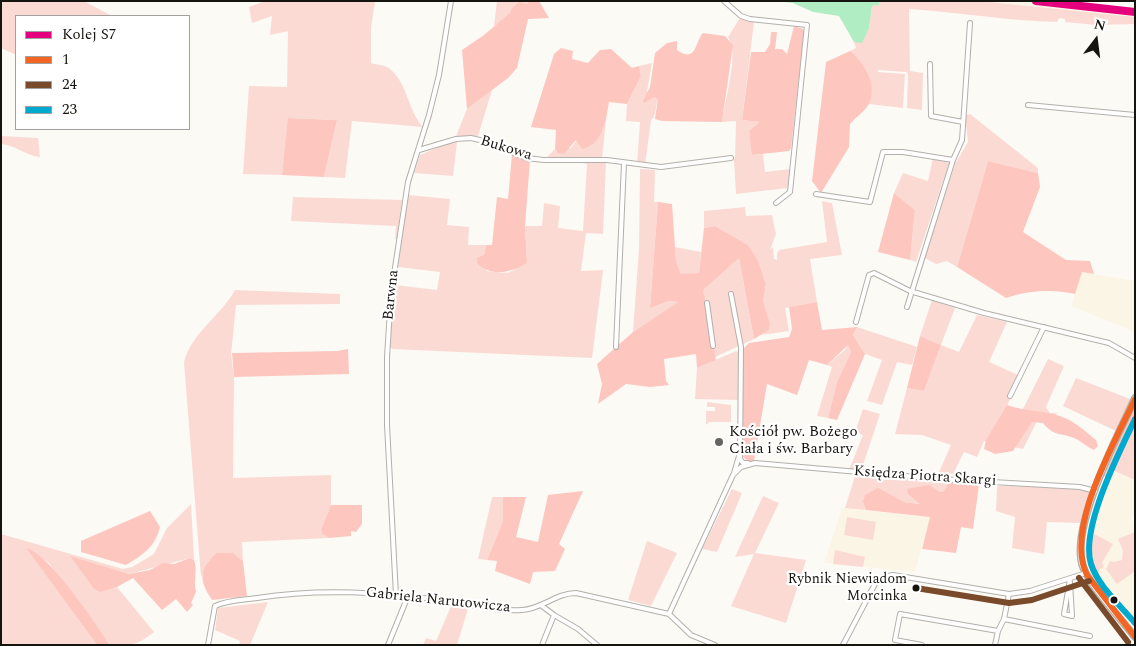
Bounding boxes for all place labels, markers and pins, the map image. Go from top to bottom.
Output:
place label: Kościół pw. Bożego Ciała i św. Barbary [729,424,858,459]
marker: Kościół pw. Bożego Ciała i św. Barbary [713,436,725,448]
place label: Rybnik Niewiadom Morcinka [788,572,907,604]
marker: Rybnik Niewiadom Morcinka [911,583,921,593]
unlabelled marker [1109,595,1119,605]

